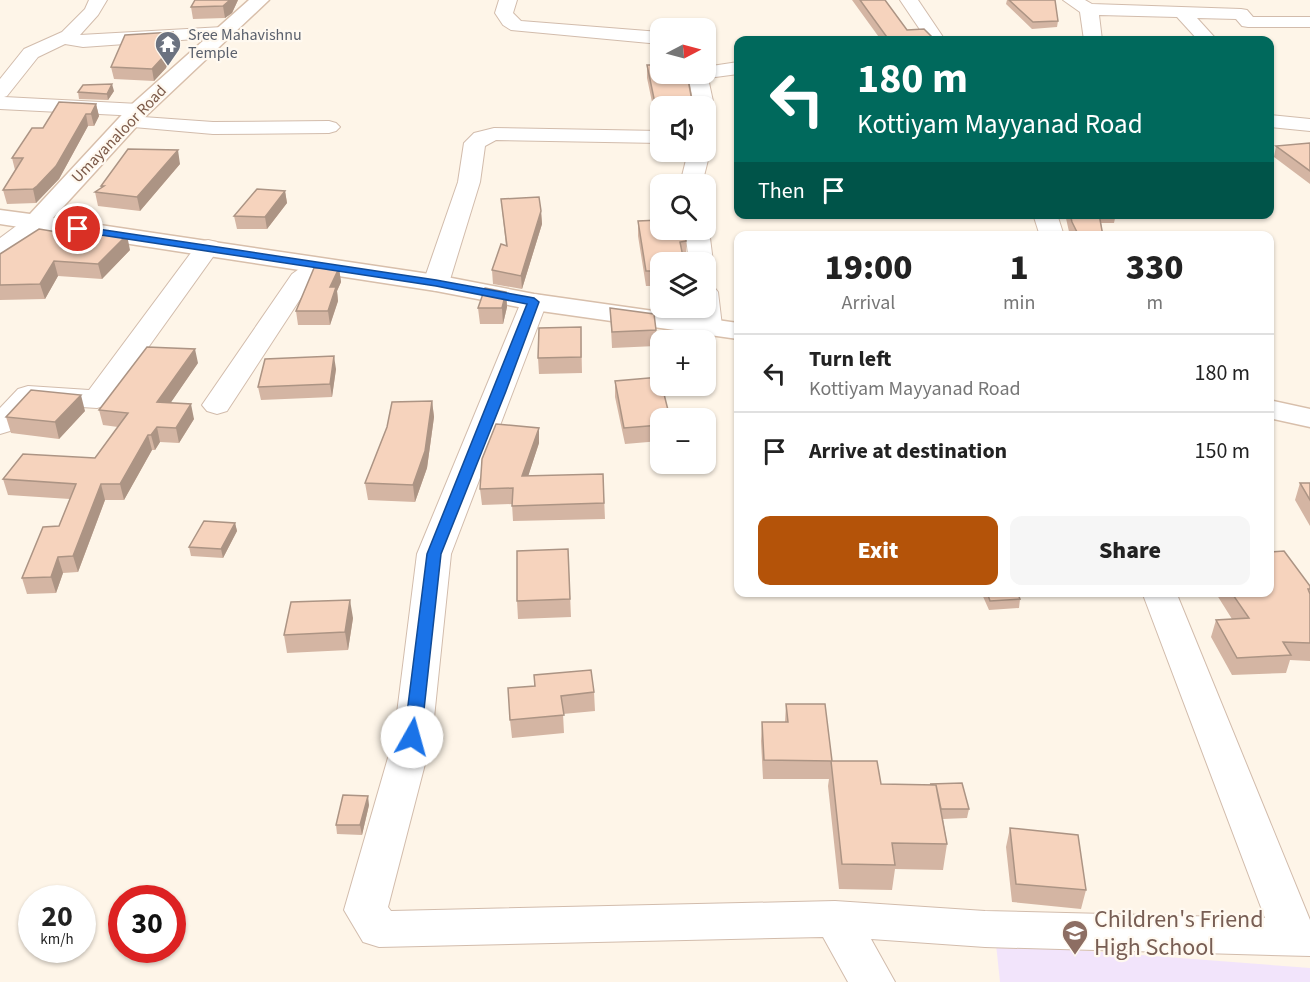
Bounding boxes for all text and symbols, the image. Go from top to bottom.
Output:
north arrow [650,18,716,84]
map controls [650,18,716,474]
place label: Sree Mahavishnu Temple [188,24,302,64]
temple icon: Sree Mahavishnu Temple [153,29,183,67]
text: 180 m [857,49,968,109]
icon: left [758,60,836,138]
street label: Umayanaloor Road [67,80,171,188]
button: sound [650,96,716,162]
text: Kottiyam Mayyanad Road [857,105,1143,144]
button: search [650,174,716,240]
icon: arrive [817,174,850,207]
text: Then [758,175,805,207]
pin [52,203,103,254]
icon: arrive [61,212,94,245]
text: 19:00 [824,242,913,293]
text: 1 [1010,242,1029,293]
text: 330 [1126,242,1184,293]
button: layers [650,252,716,318]
text: Arrival [842,289,895,317]
text: min [1003,289,1035,317]
text: m [1146,289,1163,317]
button: + [650,330,716,396]
text: Turn left [809,343,891,375]
icon: left [758,357,791,390]
text: 180 m [1195,357,1250,389]
text: Kottiyam Mayyanad Road [809,375,1021,403]
button: − [650,408,716,474]
icon: arrive [758,435,791,468]
text: Arrive at destination [809,435,1007,467]
text: 150 m [1195,435,1250,467]
button: Exit [758,516,998,585]
button: Share [1010,516,1250,585]
position arrow [380,705,444,769]
speed limit sign: 30 [108,885,186,963]
text: 20 [41,895,73,938]
place label: Children's Friend High School [1094,902,1264,965]
school or university icon: Children's Friend High School [1060,918,1090,956]
text: km/h [40,929,74,950]

